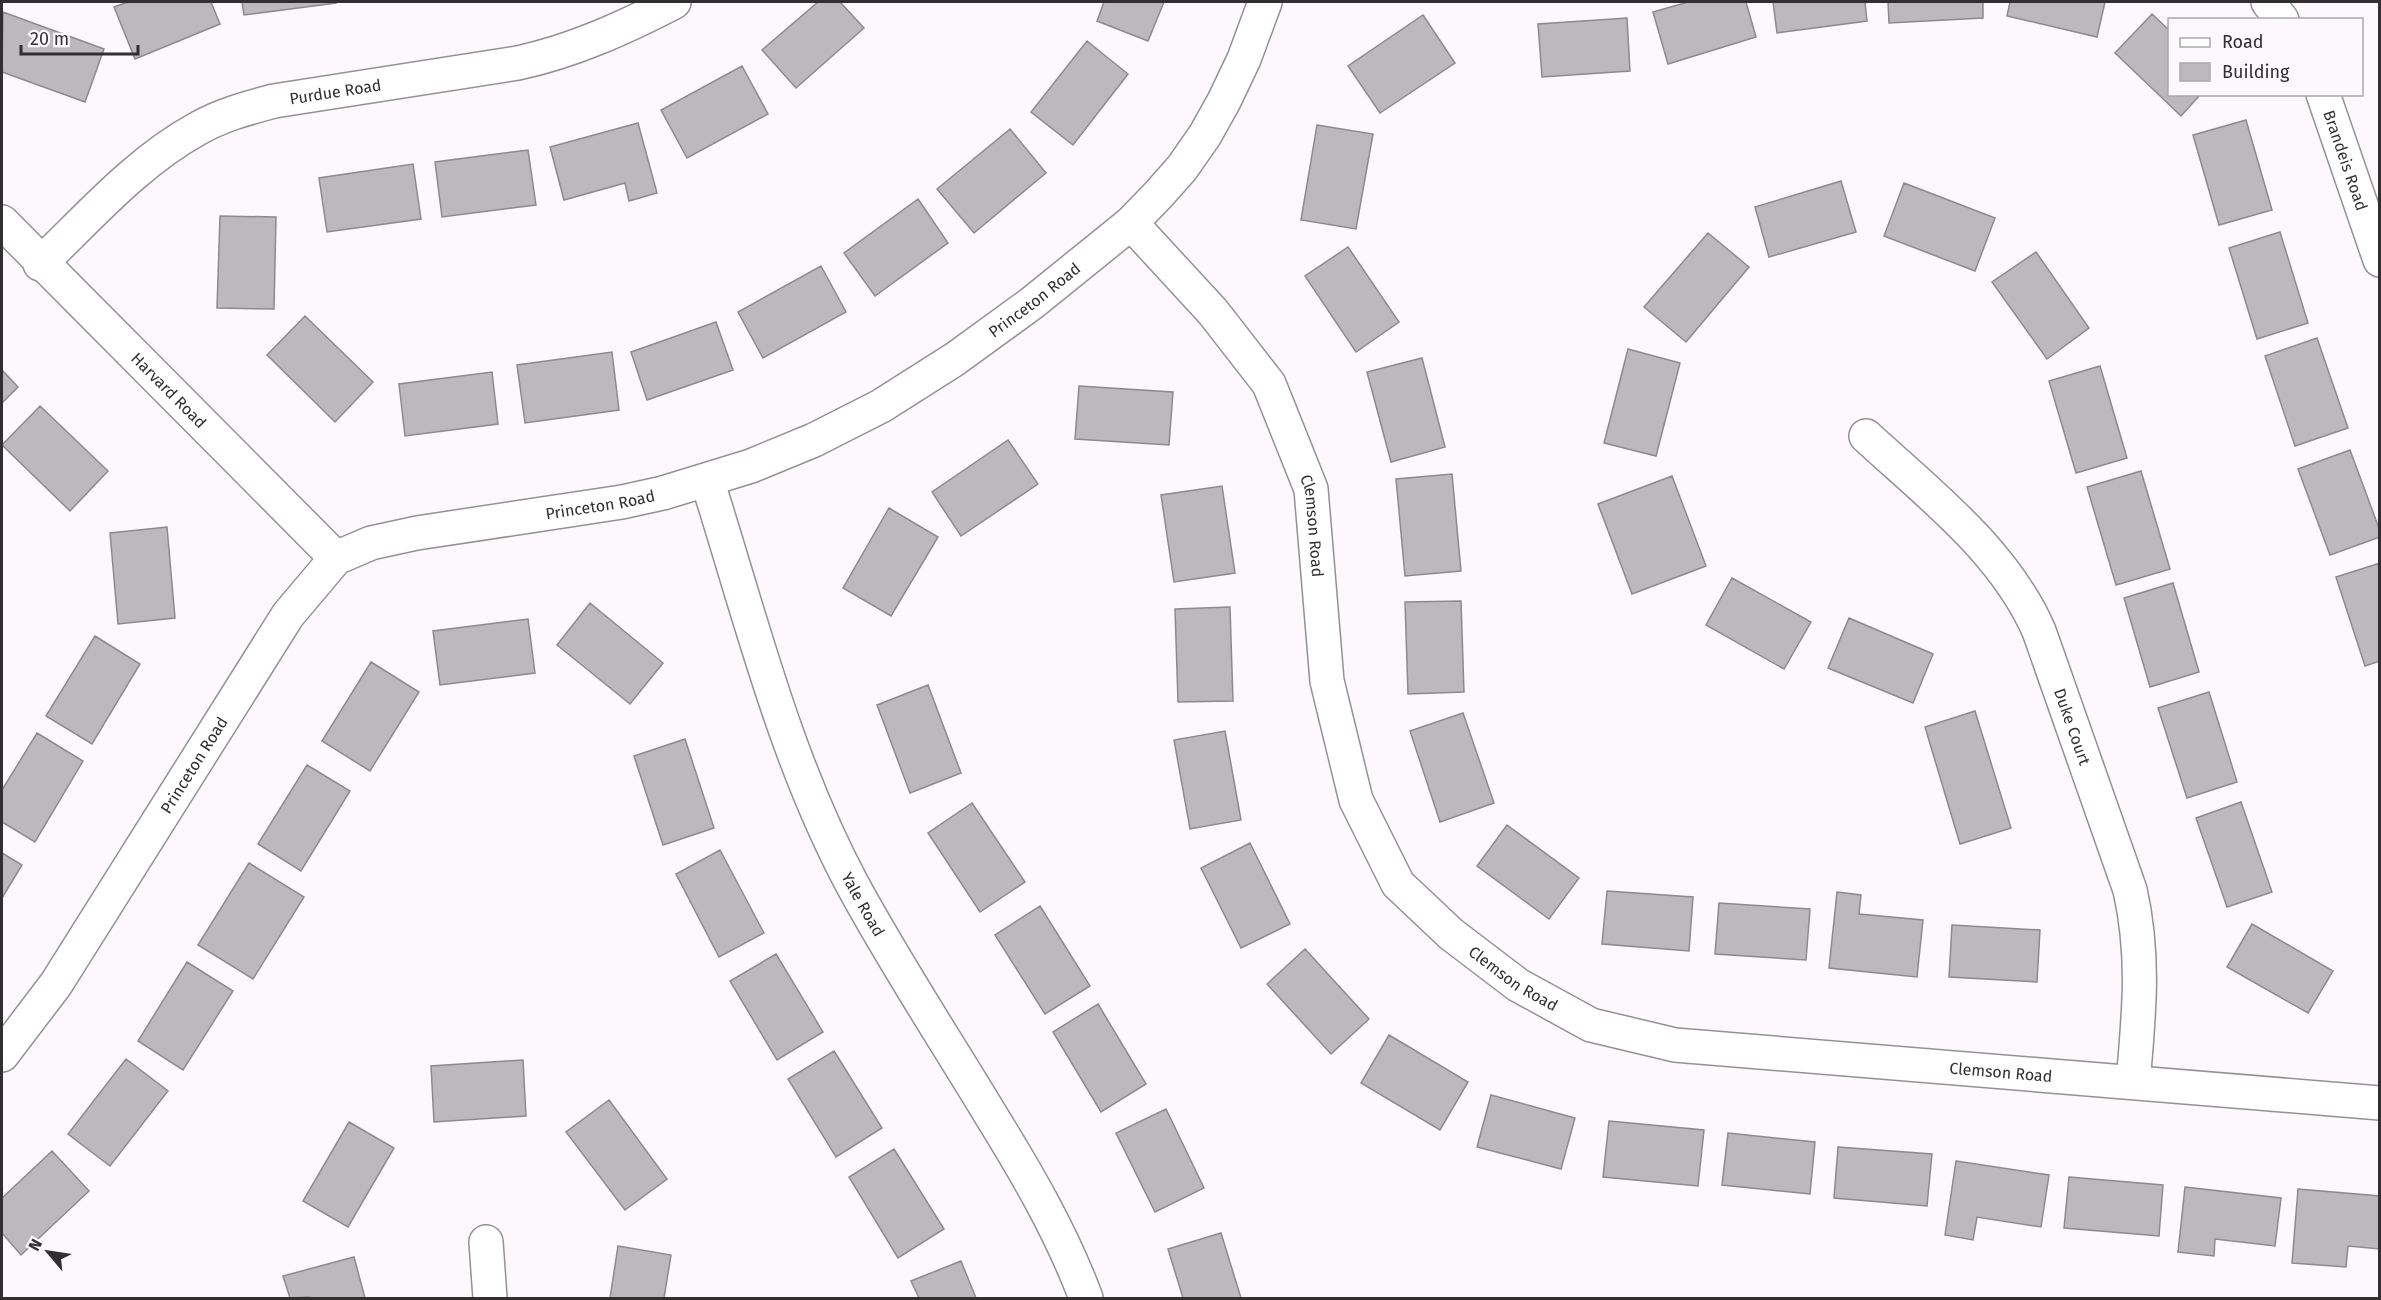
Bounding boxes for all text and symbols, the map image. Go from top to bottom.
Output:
scale bar [21,18,138,56]
legend [2168,18,2363,96]
text: 20 m [30,28,69,50]
text: Road [2222,31,2264,53]
text: Building [2222,61,2290,83]
street label: Purdue Road [288,75,383,108]
street label: Brandeis Road [2320,107,2372,213]
street label: Princeton Road [985,258,1084,341]
street label: Harvard Road [128,348,211,432]
street label: Clemson Road [1297,472,1328,578]
street label: Princeton Road [544,486,656,523]
street label: Duke Court [2050,686,2095,768]
street label: Princeton Road [156,713,231,817]
street label: Yale Road [838,869,889,940]
street label: Clemson Road [1465,942,1561,1015]
street label: Clemson Road [1949,1058,2053,1086]
north arrow [18,1222,78,1282]
text: N [24,1236,46,1254]

